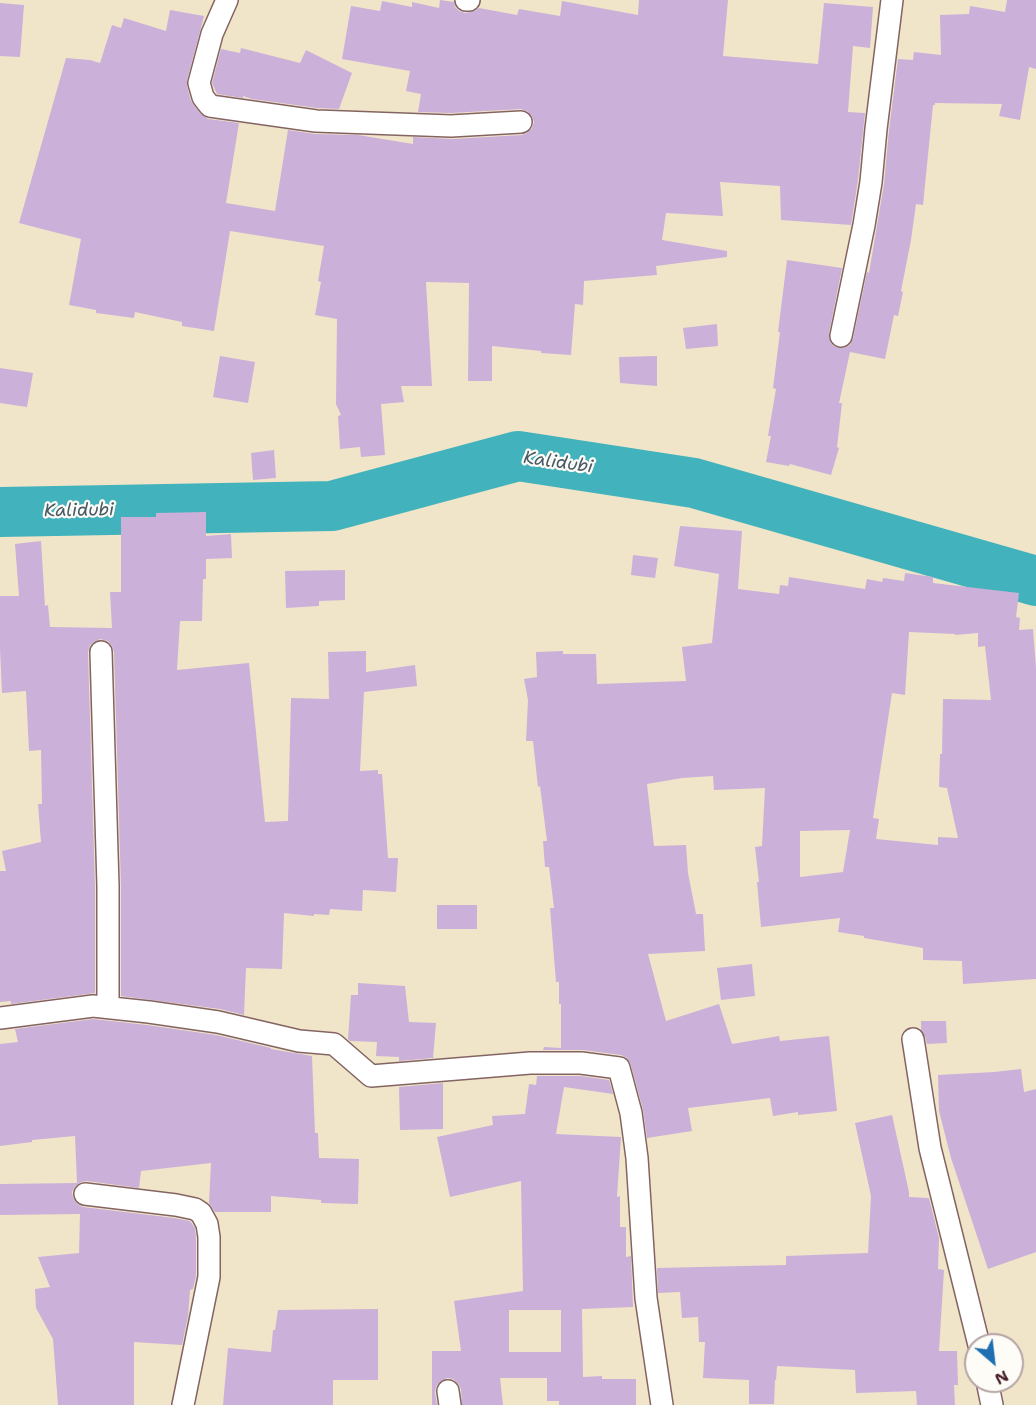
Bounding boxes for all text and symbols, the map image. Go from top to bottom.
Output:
water label: Kalidubi [522,447,594,479]
water label: Kalidubi [44,500,114,522]
north arrow [964,1333,1024,1393]
text: N [991,1365,1012,1390]

